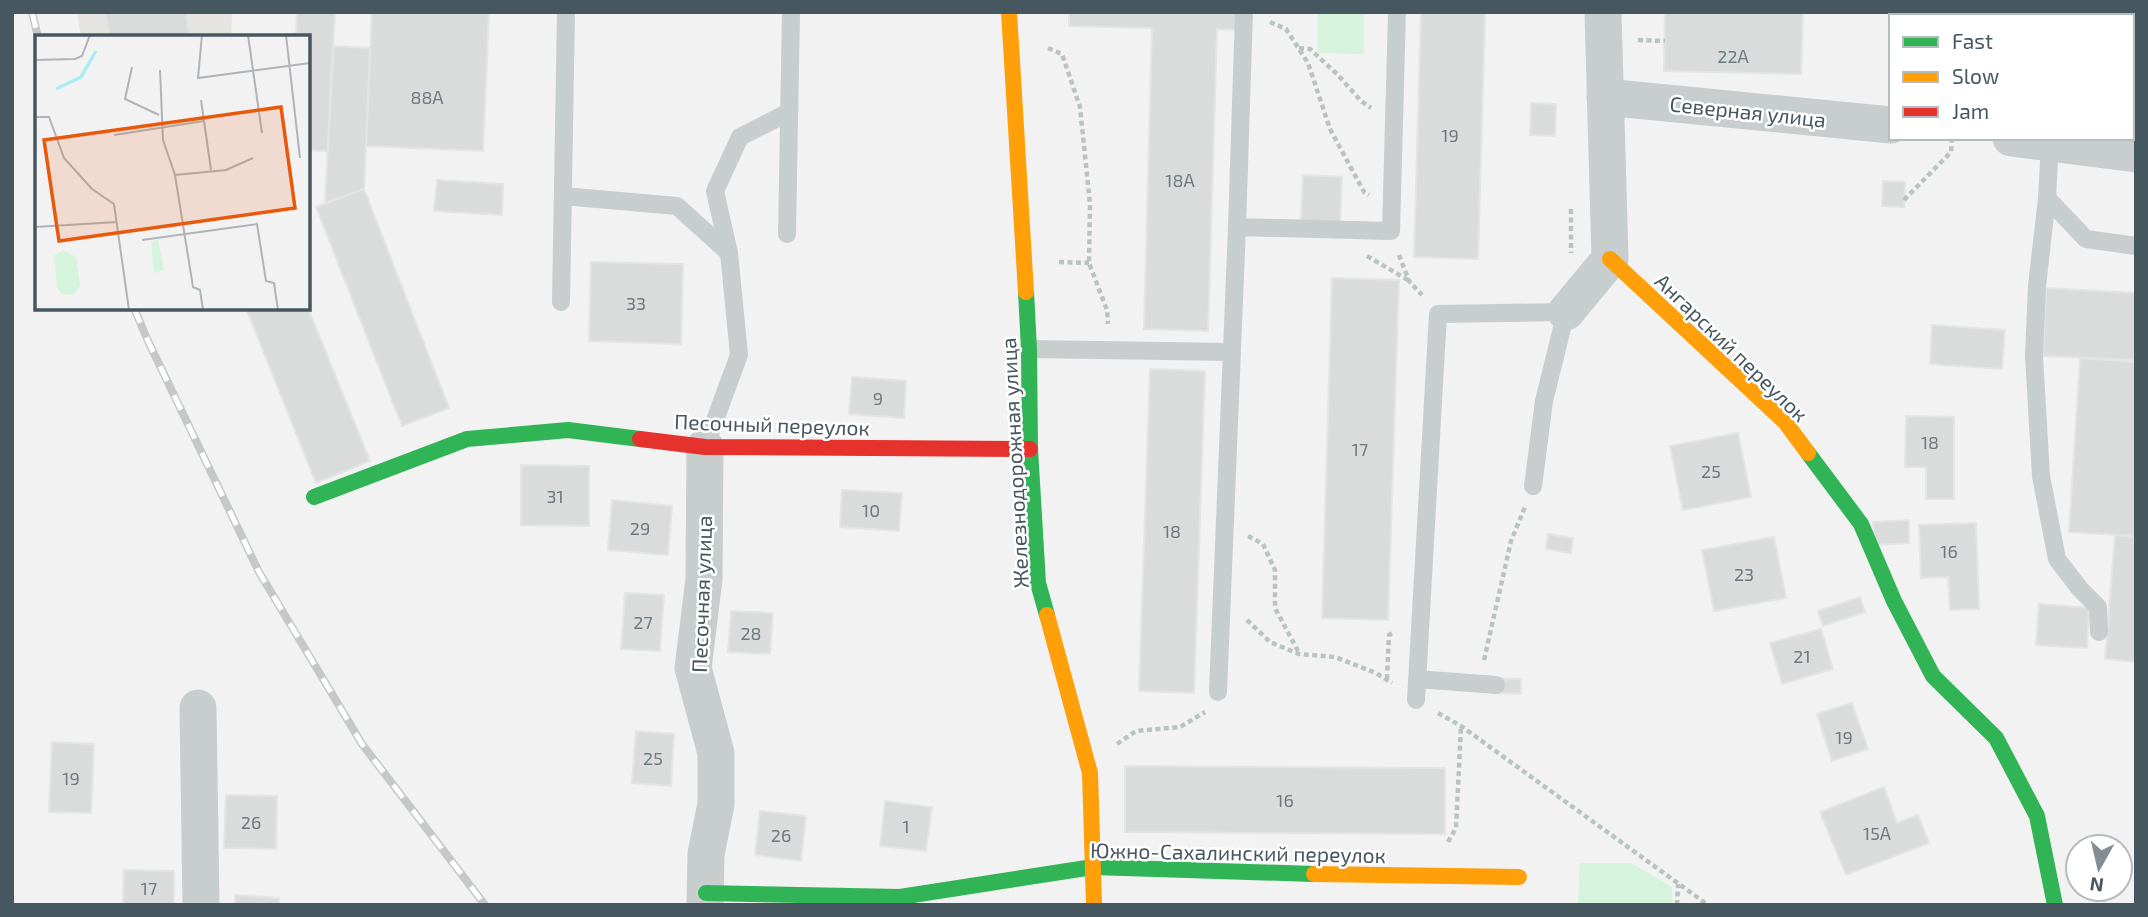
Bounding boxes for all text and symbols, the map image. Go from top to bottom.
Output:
legend [1889,14,2134,140]
text: Fast [1952,28,1993,53]
inset map [35,35,310,310]
house number: 22А [1717,45,1750,67]
text: Slow [1952,63,1999,88]
house number: 88А [410,86,444,108]
street label: Северная улица [1669,90,1827,133]
text: Jam [1952,98,1989,123]
house number: 19 [1441,124,1459,146]
house number: 18А [1165,169,1195,191]
street label: Ангарский переулок [1650,268,1813,427]
house number: 33 [626,292,646,314]
street label: Железнодорожная улица [995,337,1034,589]
house number: 9 [873,387,883,409]
street label: Песочный переулок [674,408,870,441]
house number: 18 [1921,431,1939,453]
house number: 17 [1352,438,1368,460]
house number: 25 [1701,460,1721,482]
house number: 31 [546,485,564,507]
house number: 10 [862,499,880,521]
street label: Песочная улица [686,515,717,673]
house number: 29 [630,517,650,539]
house number: 18 [1163,520,1181,542]
house number: 16 [1940,540,1958,562]
house number: 23 [1734,563,1754,585]
house number: 27 [633,611,653,633]
house number: 28 [740,622,762,644]
house number: 21 [1793,645,1811,667]
house number: 19 [1835,726,1853,748]
house number: 25 [643,747,663,769]
house number: 19 [62,767,80,789]
house number: 16 [1276,789,1294,811]
house number: 26 [241,811,261,833]
house number: 1 [902,815,910,837]
house number: 15А [1863,822,1892,844]
house number: 26 [771,824,791,846]
north arrow [2064,833,2134,903]
street label: Южно-Сахалинский переулок [1090,837,1386,868]
text: N [2088,873,2105,898]
house number: 17 [141,877,157,899]

